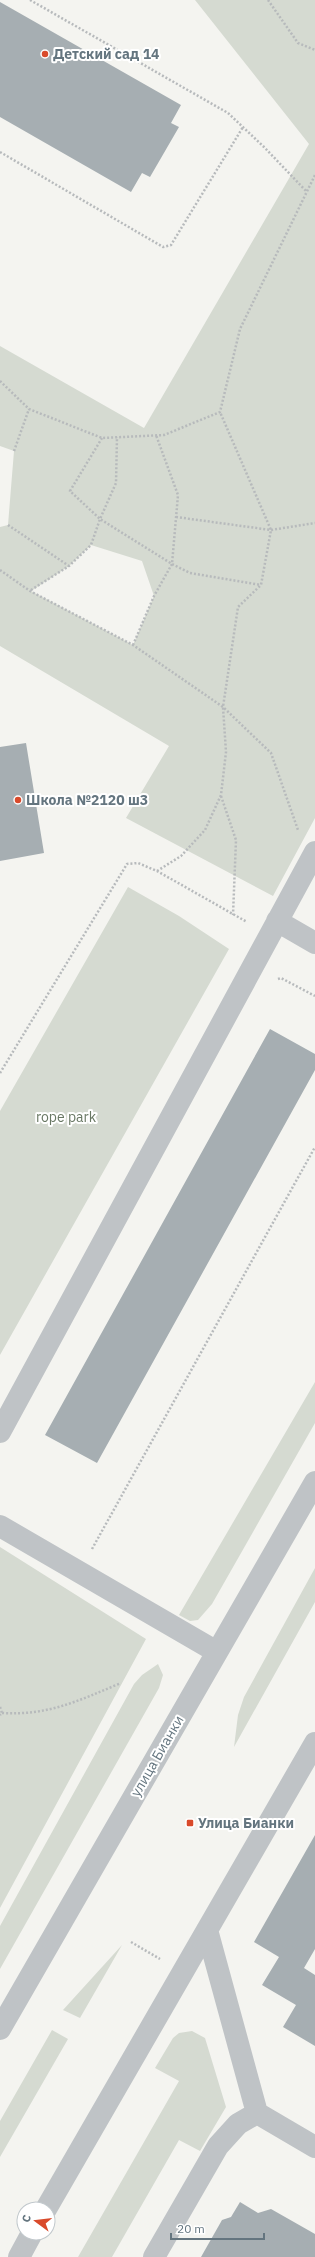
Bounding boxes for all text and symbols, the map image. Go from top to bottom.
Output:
place label: Детский сад 14 [53,45,159,63]
marker: Детский сад 14 [40,49,50,59]
place label: Школа №2120 ш3 [26,791,148,809]
marker: Школа №2120 ш3 [13,795,23,805]
park label: rope park [36,1108,97,1126]
street label: улица Бианки [126,1712,188,1800]
place label: Улица Бианки [198,1814,294,1832]
marker: Улица Бианки [185,1818,195,1828]
north arrow [16,2201,56,2241]
text: С [19,2213,34,2224]
scale bar [171,2215,264,2241]
text: 20 m [177,2221,205,2236]

